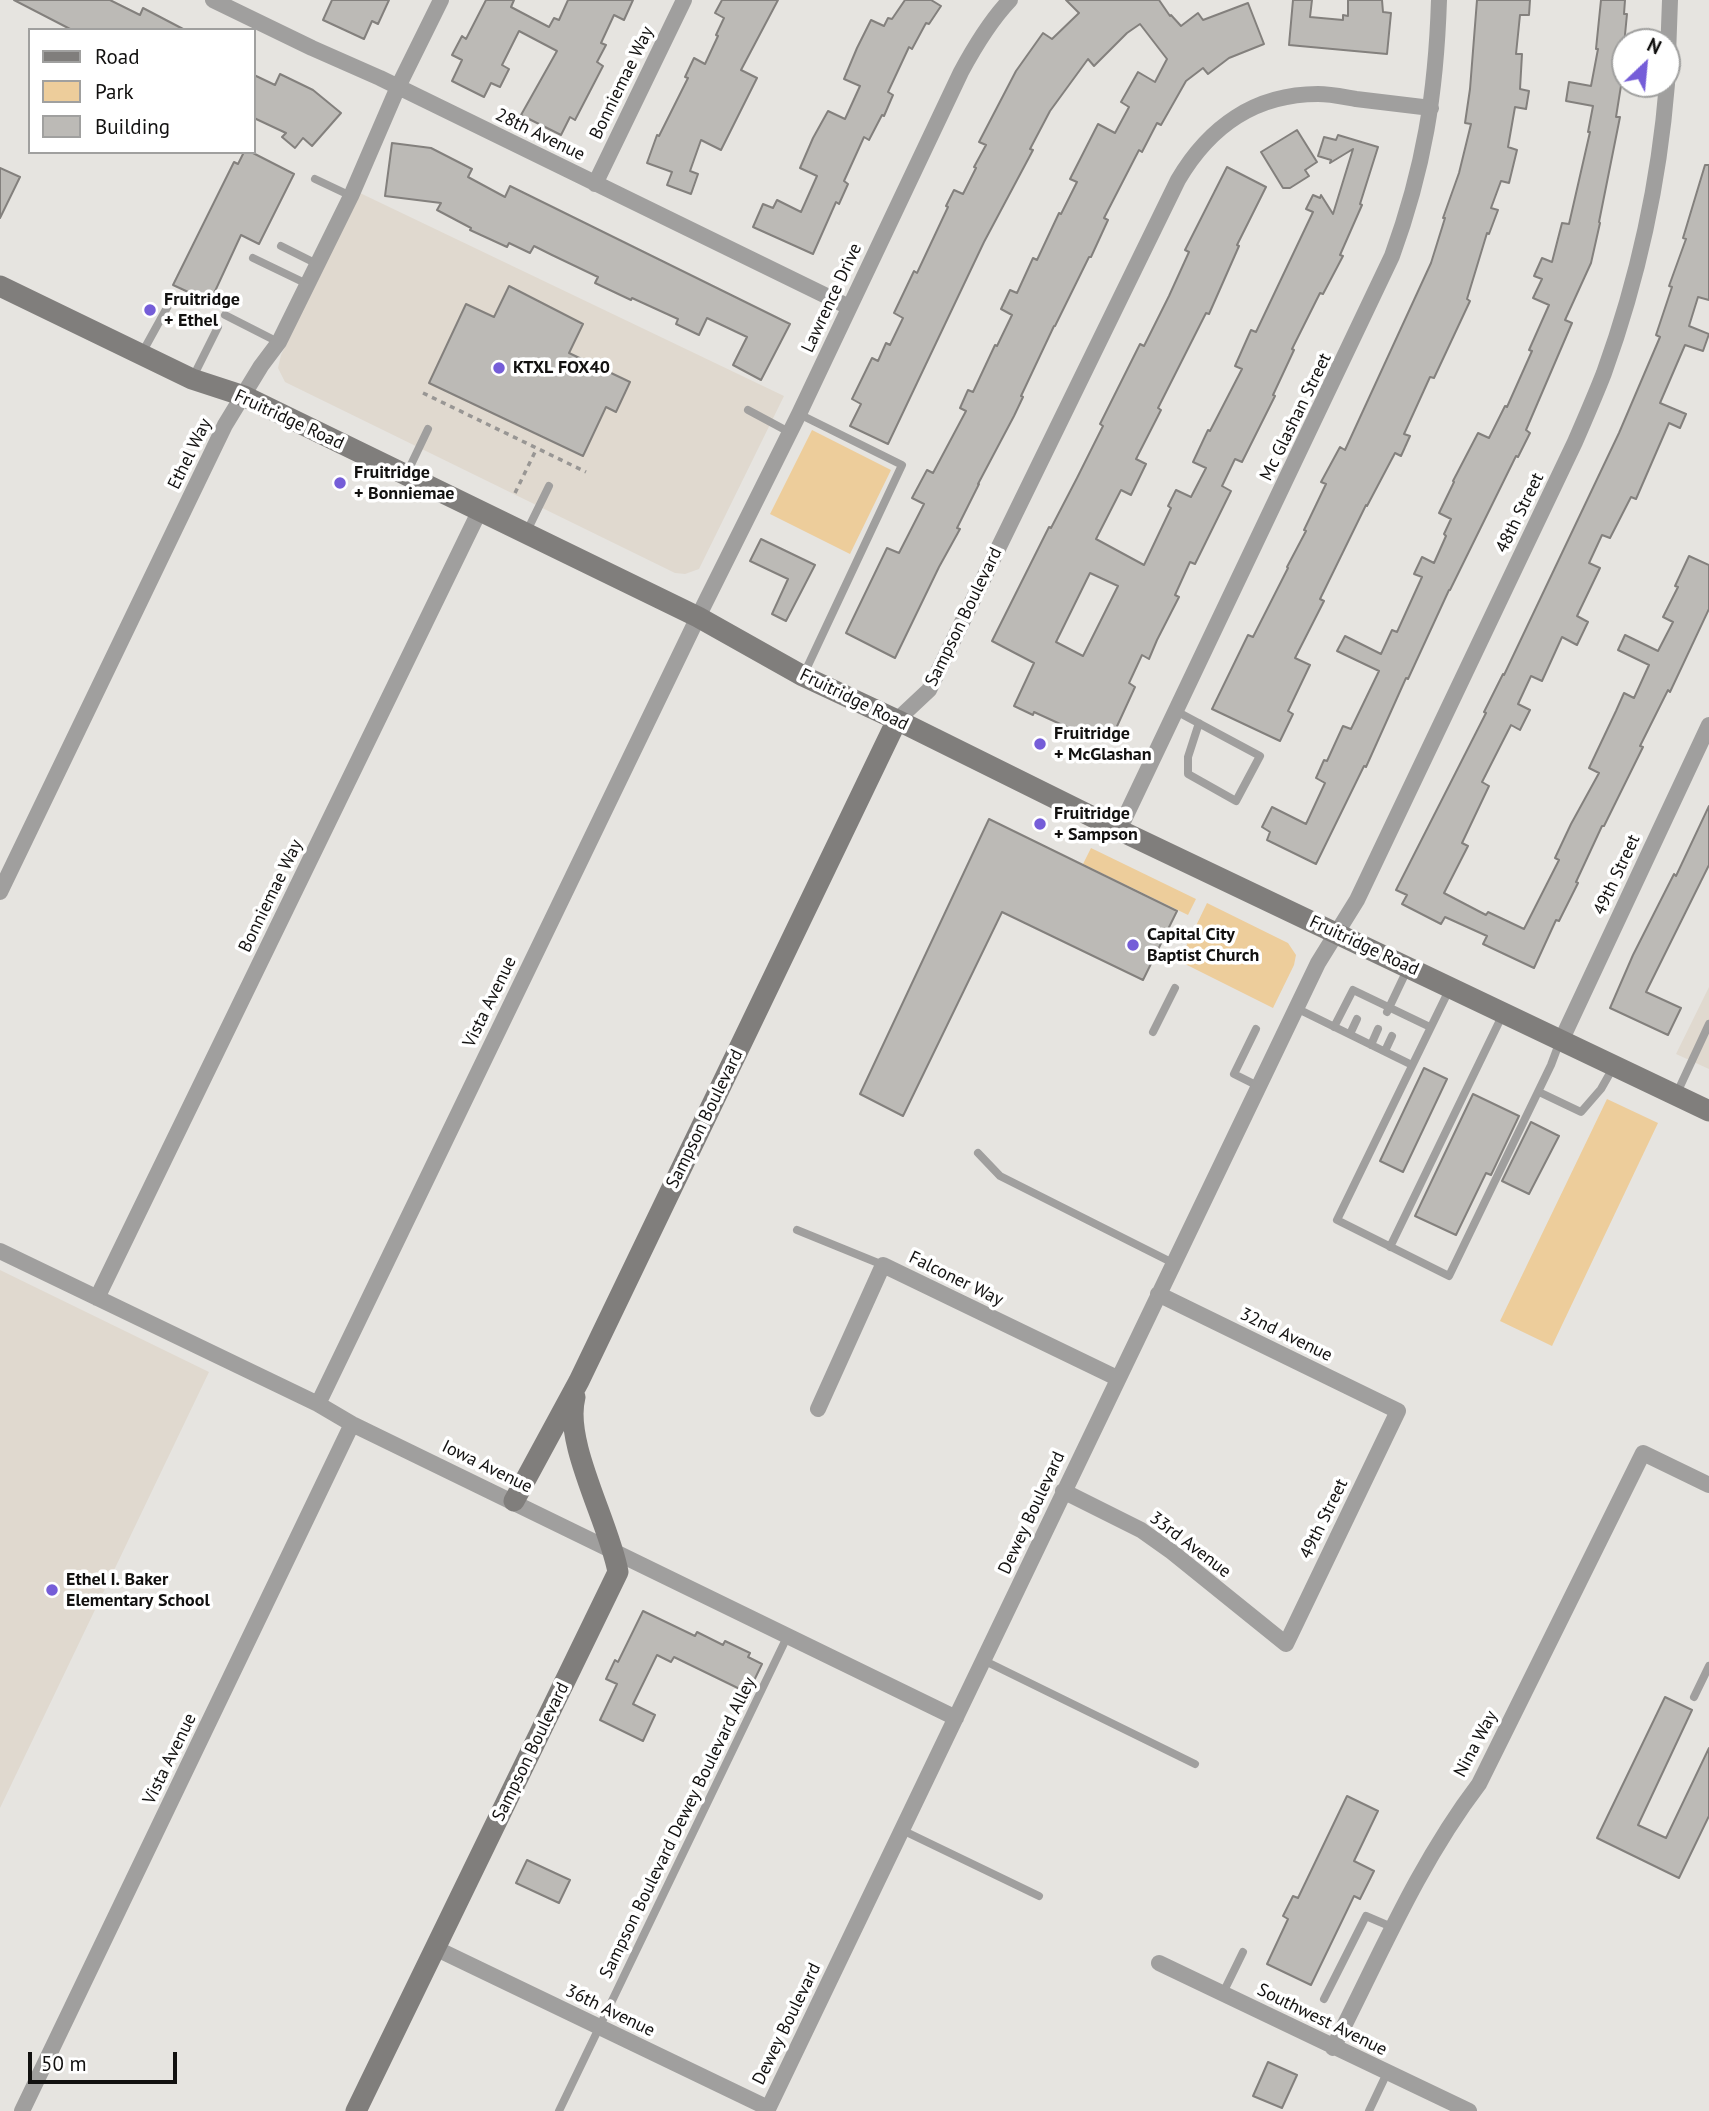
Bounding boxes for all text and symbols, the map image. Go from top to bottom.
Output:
street label: Bonniemae Way [585,23,659,143]
legend [28,28,256,154]
north arrow [1611,28,1681,98]
text: N [1643,32,1665,59]
text: Road [95,43,139,70]
text: Park [95,78,134,105]
street label: 28th Avenue [492,104,588,166]
text: Building [95,113,170,140]
street label: Lawrence Drive [797,240,867,356]
place label: Fruitridge + Ethel [164,289,240,332]
marker: Fruitridge + Ethel [142,302,158,318]
street label: Mc Glashan Street [1256,350,1336,484]
place label: KTXL FOX40 [513,357,610,379]
marker: KTXL FOX40 [491,360,507,376]
street label: Fruitridge Road [231,385,347,455]
street label: Ethel Way [164,415,216,493]
place label: Fruitridge + Bonniemae [354,462,455,504]
street label: 48th Street [1491,469,1549,557]
marker: Fruitridge + Bonniemae [332,475,348,491]
street label: Sampson Boulevard [921,544,1007,690]
street label: Fruitridge Road [796,664,912,736]
place label: Fruitridge + McGlashan [1054,723,1152,766]
marker: Fruitridge + McGlashan [1032,736,1048,752]
place label: Fruitridge + Sampson [1054,803,1138,846]
marker: Fruitridge + Sampson [1032,816,1048,832]
street label: 49th Street [1589,831,1645,919]
street label: Bonniemae Way [234,836,308,956]
street label: Fruitridge Road [1306,911,1422,981]
place label: Capital City Baptist Church [1147,924,1259,967]
marker: Capital City Baptist Church [1125,937,1141,953]
street label: Vista Avenue [459,953,521,1051]
street label: Sampson Boulevard [662,1046,748,1192]
street label: Falconer Way [905,1247,1007,1311]
street label: 32nd Avenue [1236,1303,1336,1367]
street label: Iowa Avenue [438,1436,536,1498]
street label: Dewey Boulevard [994,1448,1070,1578]
street label: 49th Street [1295,1475,1353,1563]
street label: 33rd Avenue [1145,1507,1235,1583]
place label: Ethel I. Baker Elementary School [66,1569,210,1612]
marker: Ethel I. Baker Elementary School [44,1582,60,1598]
street label: Sampson Boulevard Dewey Boulevard Alley [595,1674,761,1982]
street label: Sampson Boulevard [488,1679,574,1825]
street label: Nina Way [1450,1707,1502,1781]
street label: Vista Avenue [139,1710,201,1808]
street label: Dewey Boulevard [748,1960,826,2088]
street label: Southwest Avenue [1254,1979,1390,2061]
street label: 36th Avenue [562,1980,658,2042]
scale bar [32,2038,180,2082]
text: 50 m [41,2050,87,2077]

